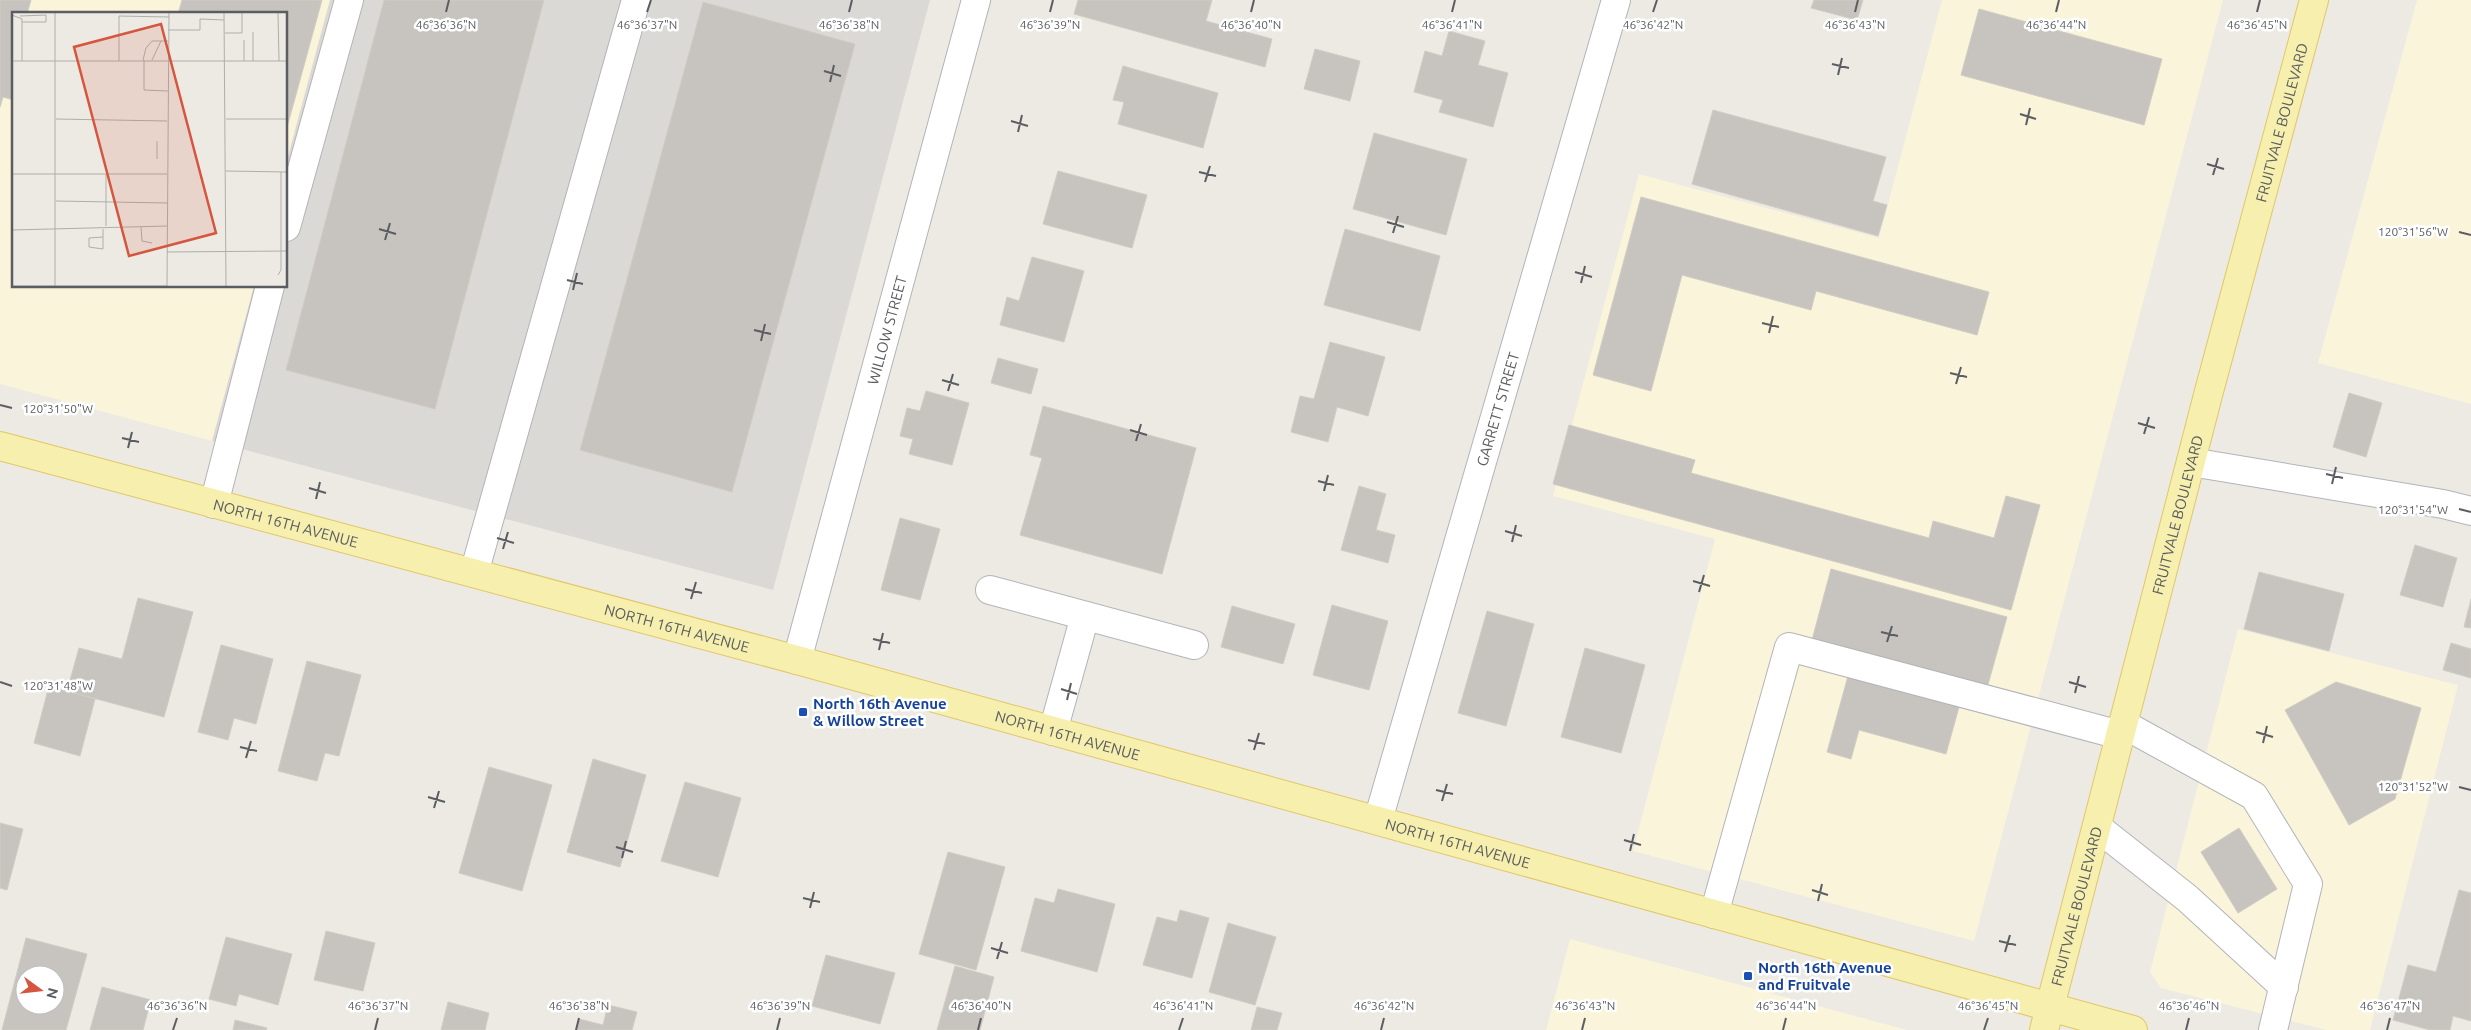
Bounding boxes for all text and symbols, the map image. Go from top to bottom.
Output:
inset map [12,12,288,288]
text: 46°36'36"N [416,18,476,31]
text: 46°36'37"N [617,18,677,31]
text: 46°36'38"N [819,18,879,31]
text: 46°36'39"N [1020,18,1080,31]
text: 46°36'40"N [1221,18,1281,31]
text: 46°36'41"N [1422,18,1482,31]
text: 46°36'42"N [1623,18,1683,31]
text: 46°36'43"N [1825,18,1885,31]
text: 46°36'44"N [2026,18,2086,31]
text: 46°36'45"N [2227,18,2287,31]
street label: FRUITVALE BOULEVARD [2252,41,2311,204]
text: 120°31'56"W [2378,225,2448,238]
street label: WILLOW STREET [864,273,910,386]
street label: GARRETT STREET [1473,349,1522,468]
text: 120°31'50"W [23,402,93,415]
street label: FRUITVALE BOULEVARD [2148,433,2206,596]
street label: NORTH 16TH AVENUE [211,495,360,550]
text: 120°31'54"W [2378,503,2448,516]
street label: NORTH 16TH AVENUE [603,600,751,655]
text: 120°31'48"W [23,679,93,692]
place label: North 16th Avenue & Willow Street [813,695,947,729]
marker: North 16th Avenue & Willow Street [797,706,809,718]
street label: NORTH 16TH AVENUE [993,707,1142,763]
text: 120°31'52"W [2378,780,2448,793]
street label: NORTH 16TH AVENUE [1384,815,1532,871]
street label: FRUITVALE BOULEVARD [2047,825,2105,988]
place label: North 16th Avenue and Fruitvale [1758,959,1892,993]
north arrow [15,965,65,1015]
marker: North 16th Avenue and Fruitvale [1742,970,1754,982]
text: N [43,986,62,1000]
text: 46°36'36"N [147,999,207,1012]
text: 46°36'37"N [348,999,408,1012]
text: 46°36'38"N [549,999,609,1012]
text: 46°36'39"N [750,999,810,1012]
text: 46°36'40"N [951,999,1011,1012]
text: 46°36'41"N [1153,999,1213,1012]
text: 46°36'42"N [1354,999,1414,1012]
text: 46°36'43"N [1555,999,1615,1012]
text: 46°36'44"N [1756,999,1816,1012]
text: 46°36'45"N [1958,999,2018,1012]
text: 46°36'46"N [2159,999,2219,1012]
text: 46°36'47"N [2360,999,2420,1012]

